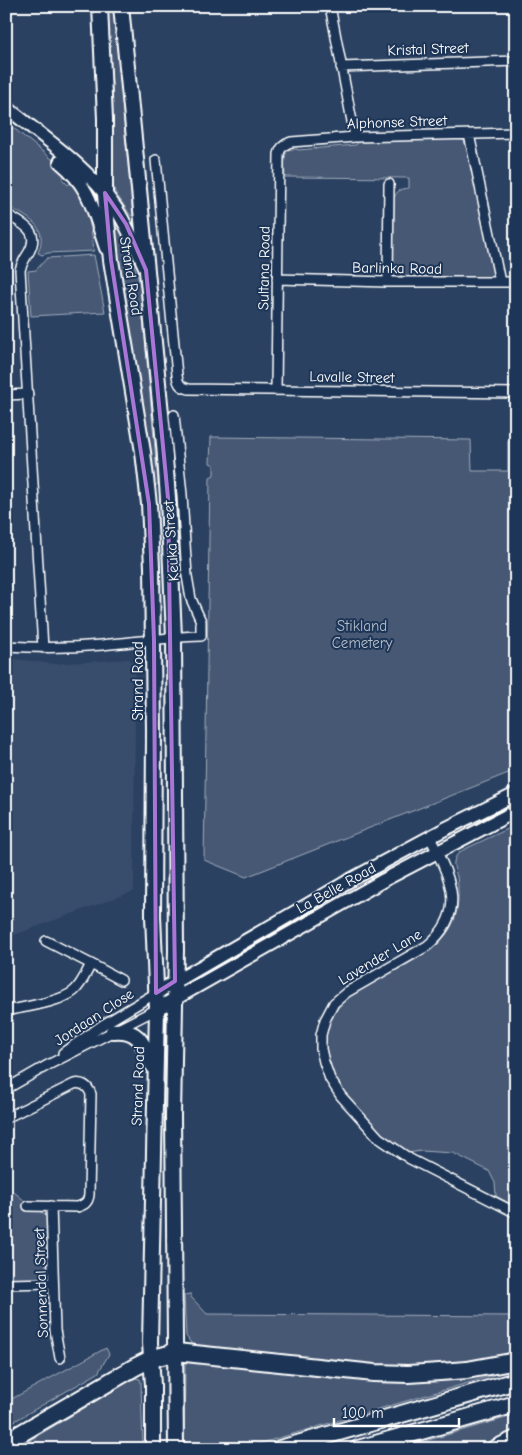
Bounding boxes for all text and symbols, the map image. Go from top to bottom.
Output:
street label: Kristal Street [387,39,470,59]
street label: Alphonse Street [346,111,448,133]
street label: Sultana Road [254,226,274,310]
street label: Strand Road [116,235,146,317]
street label: Barlinka Road [352,258,442,278]
street label: Lavalle Street [309,367,396,387]
street label: Keuka Street [159,499,183,582]
park label: Stikland Cemetery [332,617,393,652]
street label: Strand Road [129,641,147,721]
street label: La Belle Road [293,859,379,917]
street label: Lavender Lane [335,925,425,989]
street label: Jordaan Close [51,984,137,1049]
street label: Strand Road [128,1046,148,1126]
street label: Sonnendal Street [30,1227,52,1338]
scale bar [334,1395,460,1427]
text: 100 m [342,1404,384,1422]

